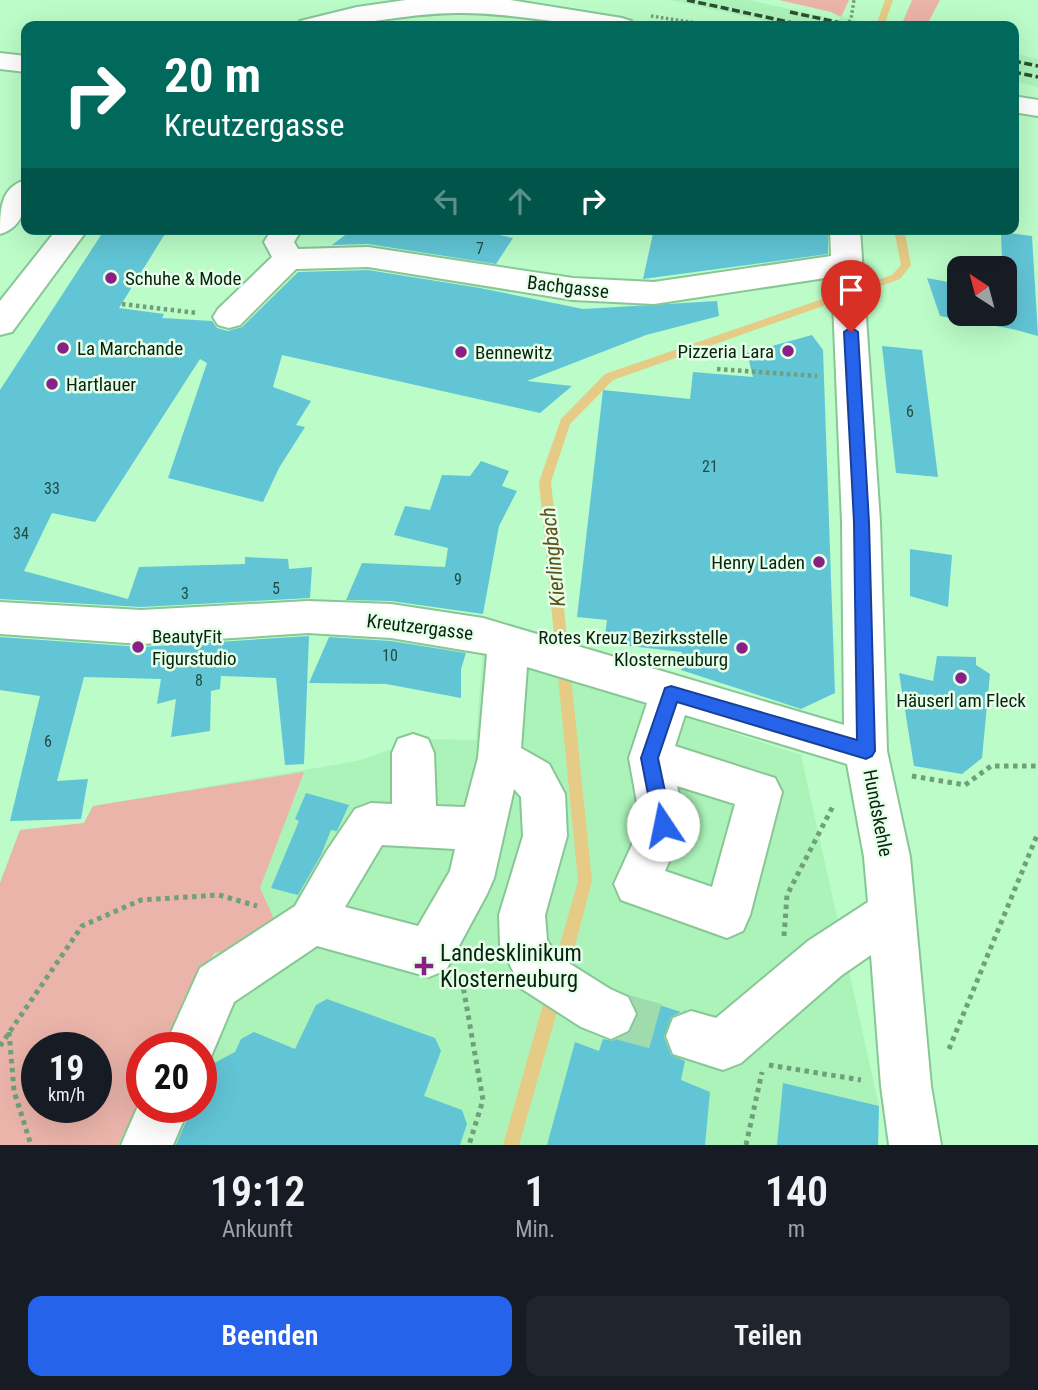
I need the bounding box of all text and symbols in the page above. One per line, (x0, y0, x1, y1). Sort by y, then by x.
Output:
text: 20 m (164, 47, 261, 104)
icon: right (49, 49, 140, 140)
text: Kreutzergasse (164, 106, 344, 144)
icon: left (428, 182, 466, 220)
icon: ahead (501, 182, 539, 220)
icon: right (574, 182, 612, 220)
house number: 7 (476, 239, 484, 258)
north arrow (947, 256, 1017, 326)
map controls (947, 256, 1017, 326)
pin (821, 260, 881, 332)
place label: Schuhe & Mode (125, 267, 241, 290)
marker: Schuhe & Mode (103, 270, 119, 286)
street label: Bachgasse (526, 271, 610, 303)
icon: arrive (832, 271, 870, 309)
place label: La Marchande (77, 337, 183, 360)
marker: La Marchande (55, 340, 71, 356)
place label: Pizzeria Lara (677, 340, 774, 363)
place label: Bennewitz (475, 341, 552, 364)
marker: Pizzeria Lara (780, 343, 796, 359)
marker: Bennewitz (453, 344, 469, 360)
place label: Hartlauer (66, 373, 136, 396)
marker: Hartlauer (44, 376, 60, 392)
house number: 6 (906, 402, 914, 421)
house number: 21 (702, 457, 718, 476)
house number: 33 (44, 479, 60, 498)
water label: Kierlingbach (536, 506, 570, 608)
house number: 34 (13, 524, 29, 543)
place label: Henry Laden (711, 551, 805, 574)
marker: Henry Laden (811, 554, 827, 570)
house number: 9 (454, 570, 462, 589)
house number: 5 (272, 579, 280, 598)
house number: 3 (181, 584, 189, 603)
street label: Kreutzergasse (365, 609, 475, 645)
place label: BeautyFit Figurstudio (152, 625, 237, 670)
place label: Rotes Kreuz Bezirksstelle Klosterneuburg (538, 626, 728, 671)
marker: BeautyFit Figurstudio (130, 639, 146, 655)
marker: Rotes Kreuz Bezirksstelle Klosterneuburg (734, 640, 750, 656)
house number: 10 (382, 646, 398, 665)
marker: Häuserl am Fleck (953, 670, 969, 686)
house number: 8 (195, 671, 203, 690)
place label: Häuserl am Fleck (896, 689, 1026, 712)
house number: 6 (44, 732, 52, 751)
street label: Hundskehle (858, 768, 898, 858)
position arrow (626, 788, 700, 862)
place label: Landesklinikum Klosterneuburg (440, 940, 582, 993)
marker: Landesklinikum Klosterneuburg (414, 956, 434, 976)
speed limit sign: 20 (126, 1032, 217, 1123)
text: 19 (49, 1048, 84, 1089)
text: km/h (48, 1084, 85, 1105)
text: 19:12 (210, 1167, 305, 1216)
text: 1 (525, 1167, 546, 1216)
text: 140 (765, 1167, 828, 1216)
text: Ankunft (222, 1216, 293, 1243)
text: Min. (515, 1216, 555, 1243)
text: m (788, 1216, 805, 1243)
button: Beenden (28, 1296, 512, 1376)
button: Teilen (526, 1296, 1010, 1376)

